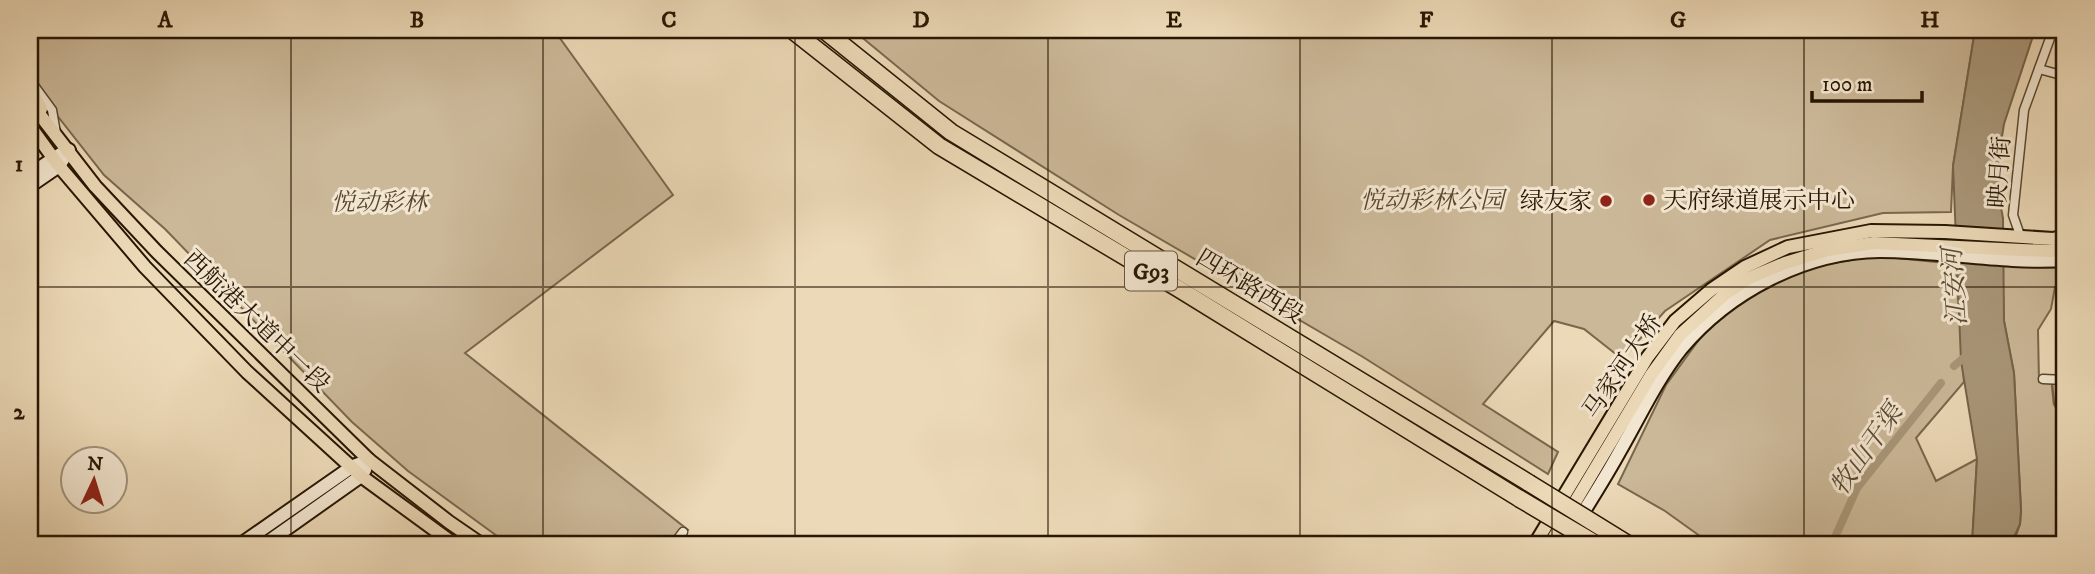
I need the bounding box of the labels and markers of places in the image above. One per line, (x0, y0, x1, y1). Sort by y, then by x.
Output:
place label: 天府绿道展示中心 (1663, 186, 1855, 216)
place label: 绿友家 (1520, 187, 1592, 217)
marker: 天府绿道展示中心 (1641, 192, 1657, 208)
marker: 绿友家 (1598, 193, 1614, 209)

